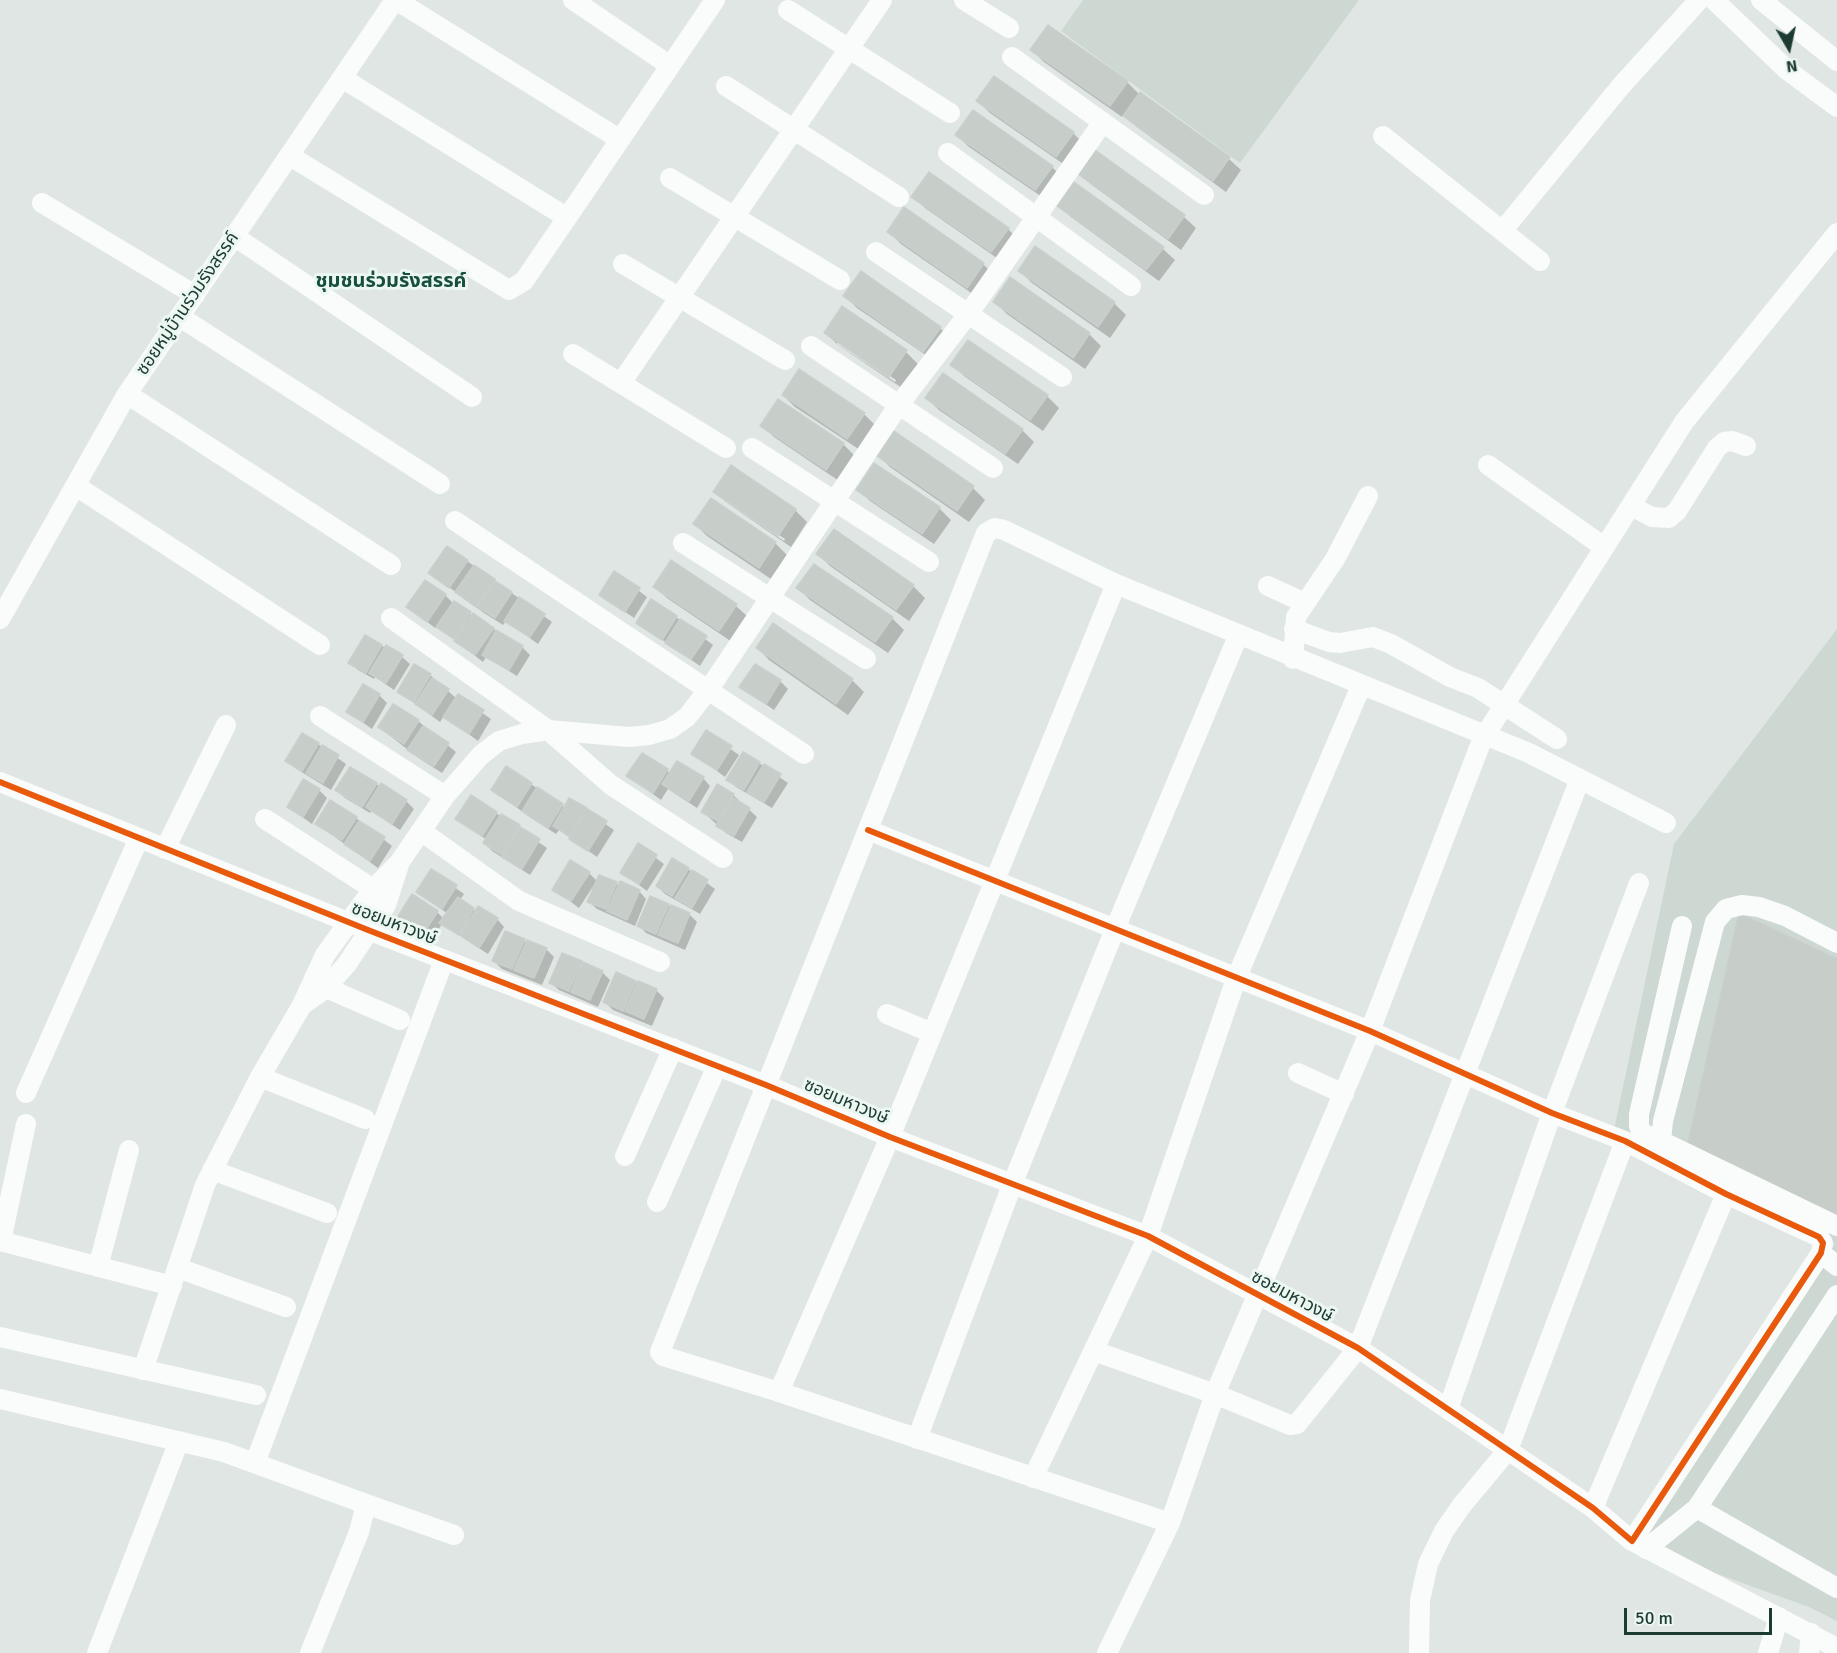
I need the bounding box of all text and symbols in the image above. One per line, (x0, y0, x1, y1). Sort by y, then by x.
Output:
north arrow (1759, 18, 1819, 78)
text: N (1785, 55, 1799, 77)
street label: ซอยหมู่บ้านร่วมรังสรรค์ (132, 228, 244, 380)
district label: ชุมชนร่วมรังสรรค์ (316, 270, 466, 294)
street label: ซอยมหาวงษ์ (348, 898, 440, 950)
street label: ซอยมหาวงษ์ (800, 1074, 892, 1130)
street label: ซอยมหาวงษ์ (1247, 1266, 1337, 1328)
scale bar (1627, 1596, 1776, 1634)
text: 50 m (1635, 1607, 1673, 1629)

